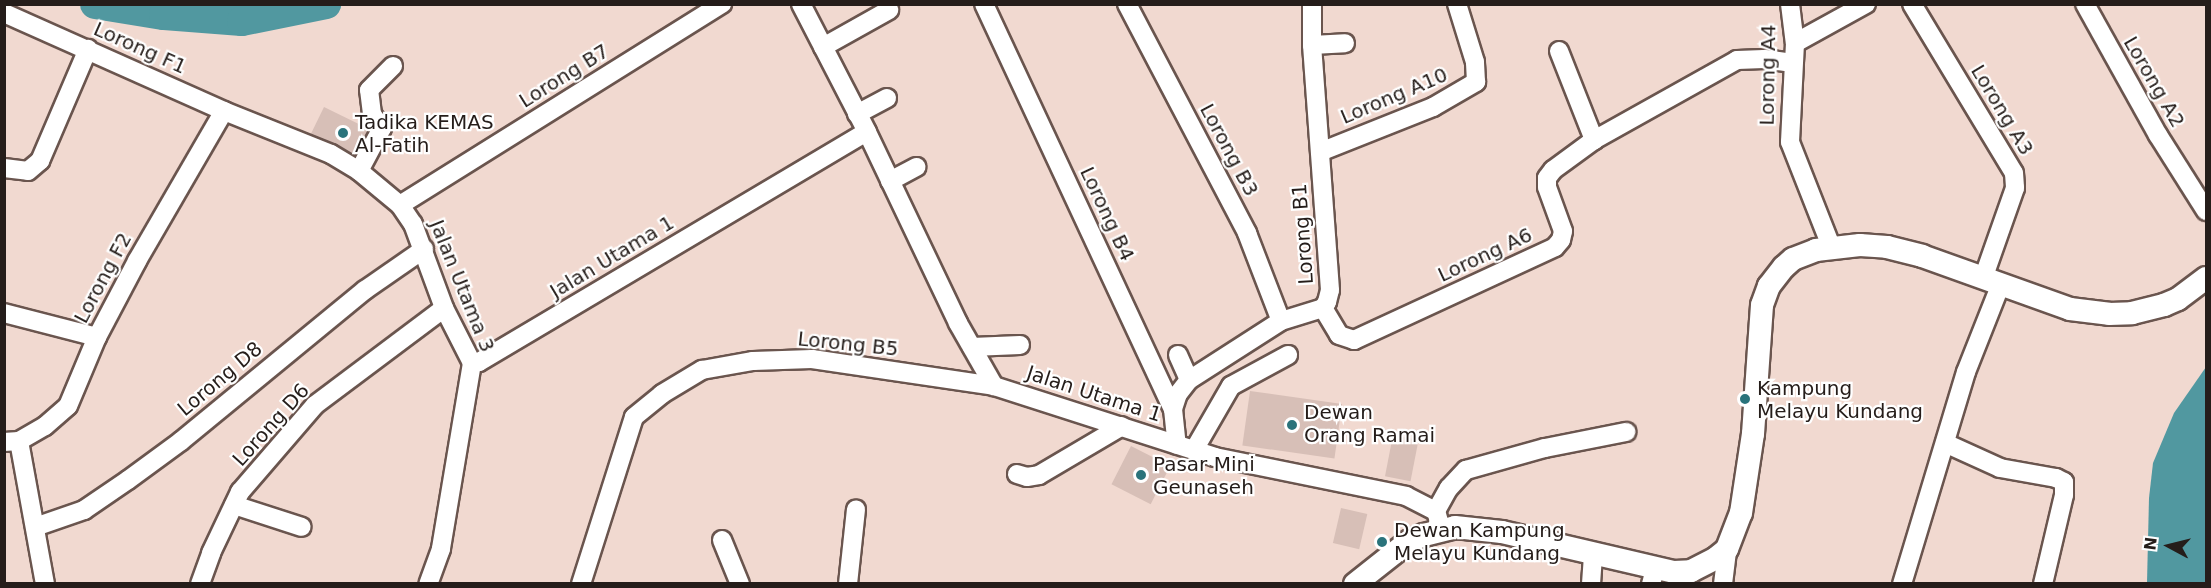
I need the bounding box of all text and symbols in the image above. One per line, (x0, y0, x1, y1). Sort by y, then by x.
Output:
street label: Lorong F1 (90, 17, 190, 79)
street label: Lorong A4 (1755, 24, 1781, 126)
street label: Lorong A2 (2118, 32, 2190, 132)
street label: Lorong B7 (515, 39, 613, 113)
street label: Lorong A3 (1966, 60, 2038, 160)
street label: Lorong A10 (1337, 63, 1451, 129)
street label: Lorong B3 (1195, 100, 1263, 200)
place label: Tadika KEMAS Al-Fatih (355, 110, 494, 157)
marker: Tadika KEMAS Al-Fatih (336, 126, 350, 140)
street label: Lorong B4 (1075, 163, 1139, 265)
street label: Lorong B1 (1287, 183, 1319, 285)
street label: Jalan Utama 1 (546, 211, 678, 303)
street label: Jalan Utama 3 (425, 216, 499, 356)
street label: Lorong A6 (1434, 223, 1536, 287)
street label: Lorong F2 (69, 229, 137, 327)
street label: Lorong B5 (796, 327, 900, 361)
street label: Lorong D8 (173, 337, 267, 421)
street label: Jalan Utama 1 (1023, 361, 1165, 427)
place label: Kampung Melayu Kundang (1757, 376, 1923, 423)
street label: Lorong D6 (228, 379, 314, 471)
marker: Kampung Melayu Kundang (1738, 392, 1752, 406)
place label: Dewan Orang Ramai (1304, 401, 1435, 448)
marker: Dewan Orang Ramai (1285, 418, 1299, 432)
place label: Pasar Mini Geunaseh (1153, 452, 1255, 499)
marker: Pasar Mini Geunaseh (1134, 468, 1148, 482)
north arrow (2139, 516, 2199, 576)
place label: Dewan Kampung Melayu Kundang (1394, 518, 1565, 565)
marker: Dewan Kampung Melayu Kundang (1375, 535, 1389, 549)
text: N (2140, 536, 2161, 552)

